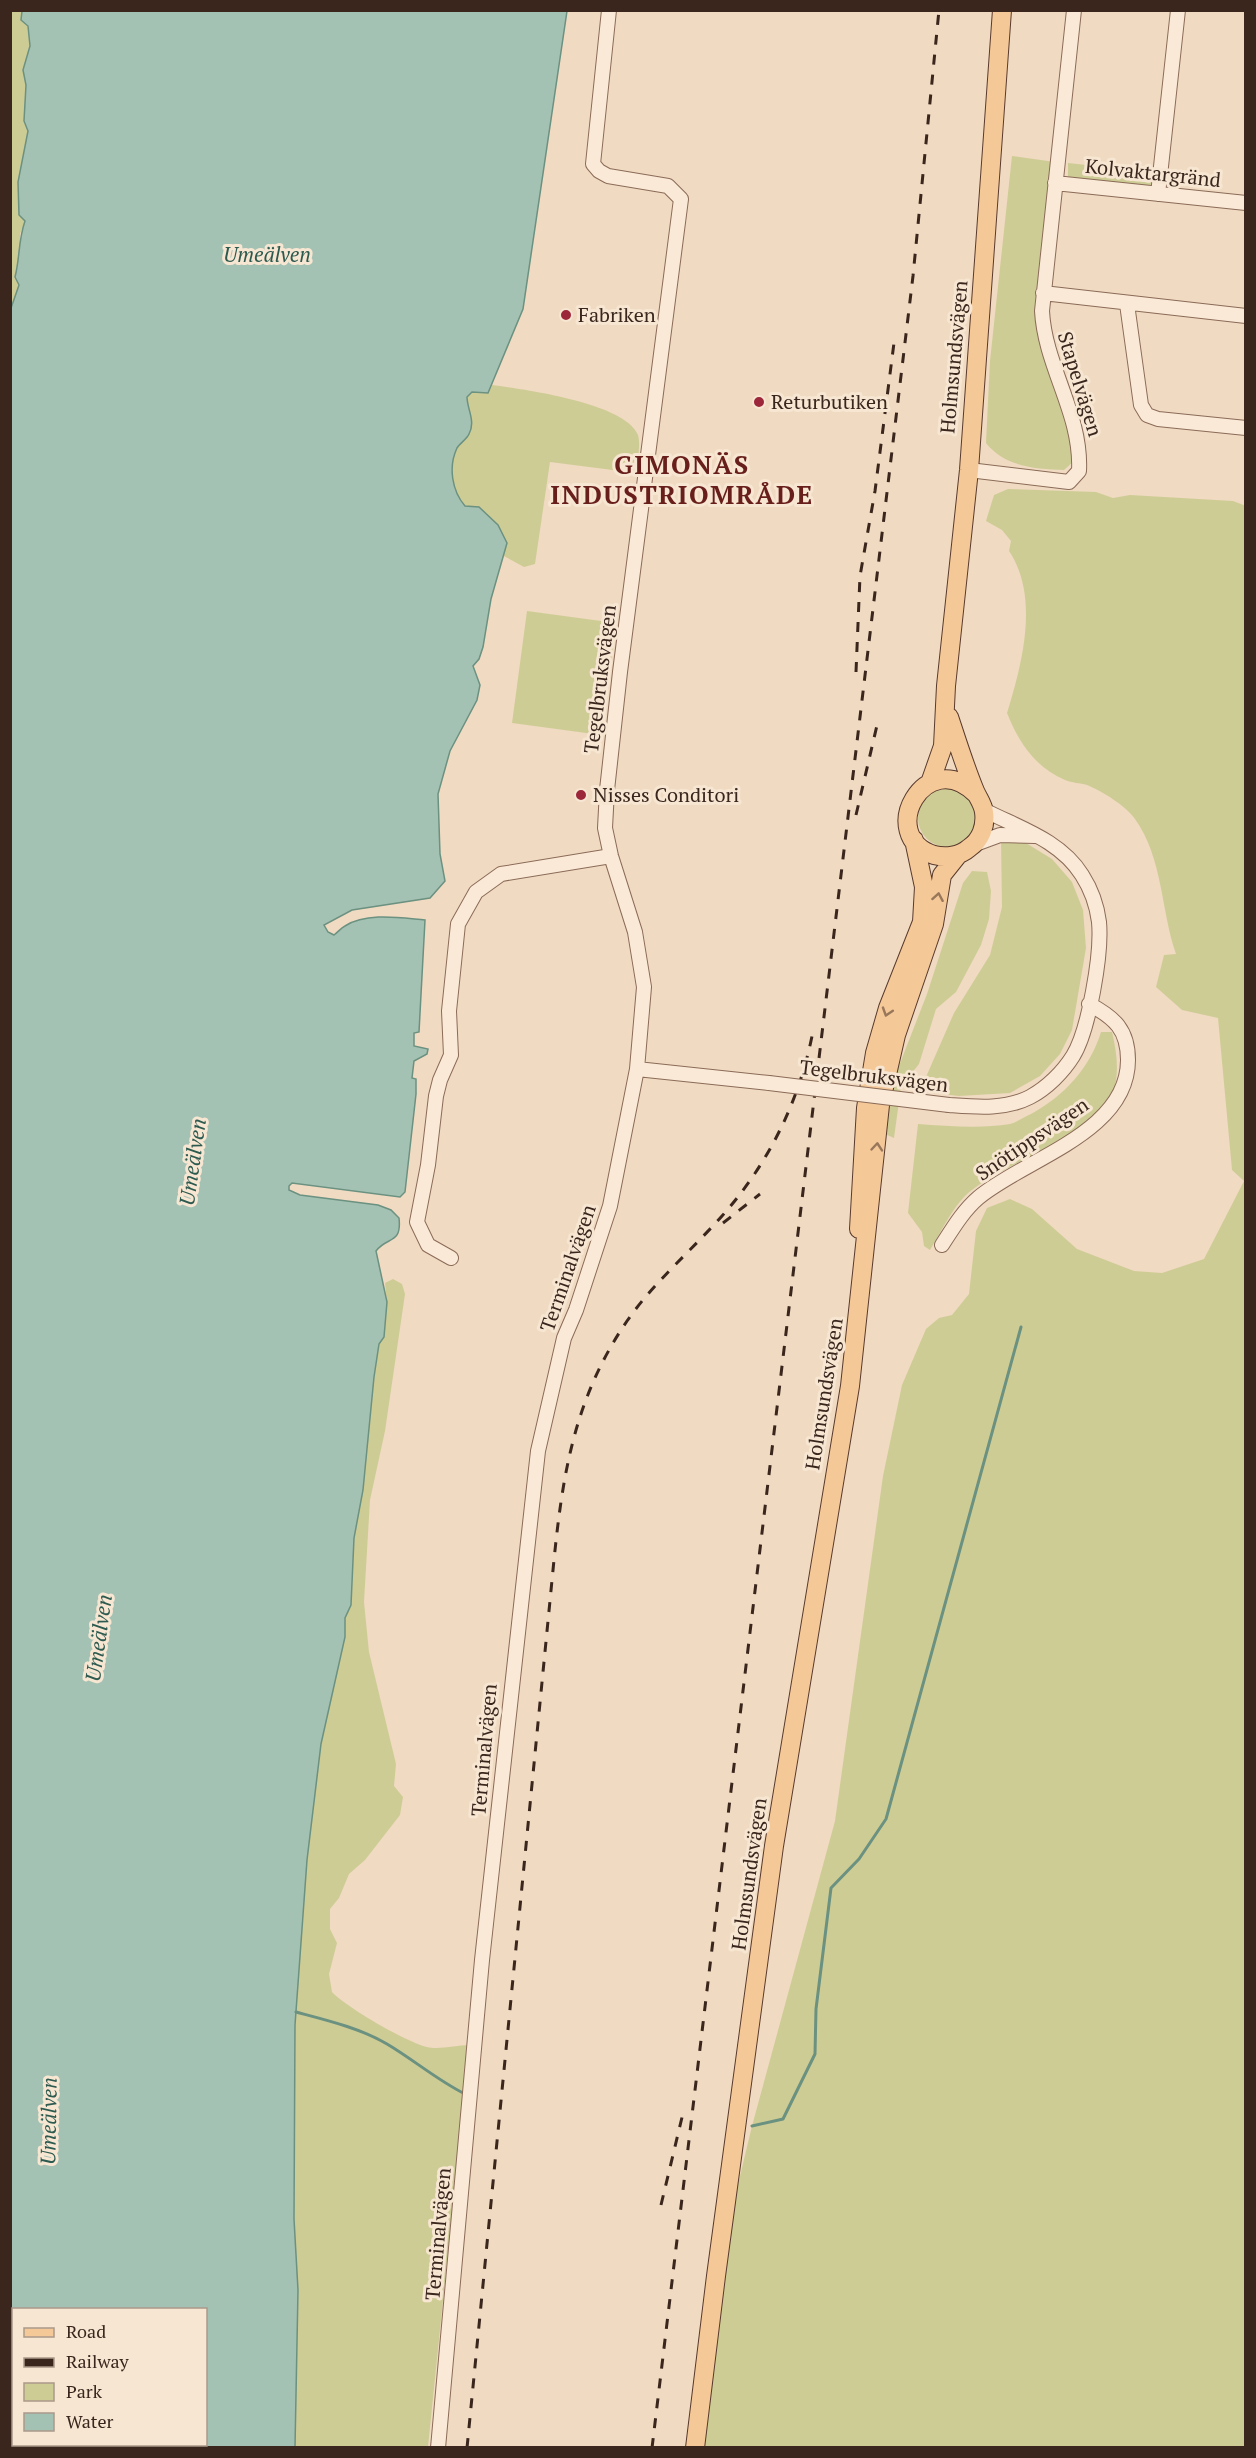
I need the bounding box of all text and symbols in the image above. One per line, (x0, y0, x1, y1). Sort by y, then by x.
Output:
street label: Kolvaktargränd (1084, 152, 1222, 193)
water label: Umeälven (223, 240, 311, 268)
street label: Holmsundsvägen (933, 279, 974, 435)
place label: Fabriken (578, 301, 656, 328)
marker: Fabriken (559, 308, 573, 322)
street label: Stapelvägen (1052, 328, 1109, 440)
place label: Returbutiken (771, 388, 888, 415)
marker: Returbutiken (752, 395, 766, 409)
district label: GIMONÄS INDUSTRIOMRÅDE (550, 447, 814, 511)
street label: Tegelbruksvägen (577, 603, 622, 755)
place label: Nisses Conditori (593, 781, 739, 808)
marker: Nisses Conditori (574, 788, 588, 802)
one-way arrow (932, 892, 944, 902)
one-way arrow (882, 1006, 895, 1017)
street label: Tegelbruksvägen (798, 1053, 950, 1098)
street label: Snötippsvägen (970, 1091, 1094, 1186)
water label: Umeälven (172, 1117, 212, 1207)
one-way arrow (870, 1142, 883, 1151)
street label: Terminalvägen (533, 1201, 602, 1335)
street label: Holmsundsvägen (798, 1316, 849, 1472)
water label: Umeälven (78, 1593, 118, 1683)
street label: Terminalvägen (464, 1682, 503, 1817)
street label: Holmsundsvägen (724, 1796, 773, 1952)
water label: Umeälven (33, 2077, 63, 2165)
street label: Terminalvägen (418, 2166, 457, 2301)
legend (12, 2308, 207, 2446)
text: Road (66, 2319, 106, 2343)
text: Railway (66, 2349, 130, 2373)
text: Park (66, 2379, 103, 2403)
text: Water (66, 2409, 113, 2433)

